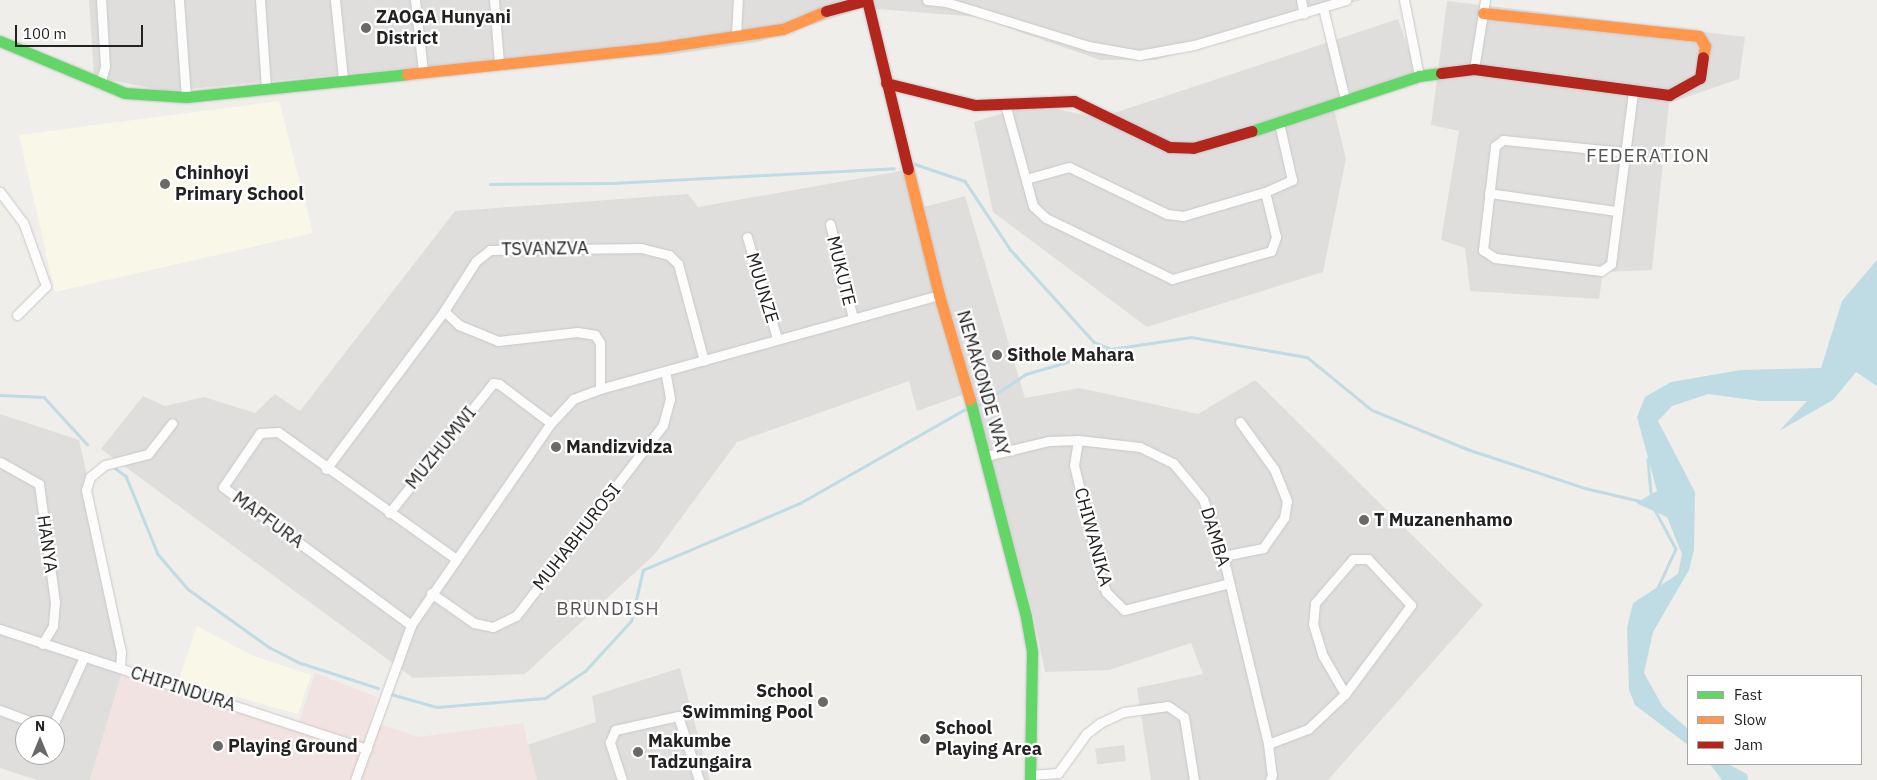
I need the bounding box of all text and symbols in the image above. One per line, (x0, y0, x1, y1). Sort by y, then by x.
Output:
place label: ZAOGA Hunyani District (376, 7, 511, 50)
scale bar (18, 15, 145, 47)
marker: ZAOGA Hunyani District (360, 22, 372, 34)
text: 100 m (23, 24, 67, 43)
district label: FEDERATION (1585, 145, 1711, 167)
place label: Chinhoyi Primary School (175, 163, 304, 205)
marker: Chinhoyi Primary School (159, 178, 171, 190)
street label: MUKUTE (822, 234, 860, 308)
street label: TSVANZVA (501, 237, 589, 261)
street label: MUUNZE (741, 250, 783, 326)
street label: NEMAKONDE WAY (952, 308, 1014, 458)
place label: Sithole Mahara (1007, 344, 1134, 366)
marker: Sithole Mahara (991, 349, 1003, 361)
street label: MUZHUMWI (401, 402, 481, 494)
place label: Mandizvidza (566, 436, 672, 458)
marker: Mandizvidza (550, 441, 562, 453)
street label: MUHABHUROSI (529, 479, 625, 595)
street label: CHIWANIKA (1069, 485, 1117, 589)
street label: MAPFURA (228, 487, 308, 553)
street label: DAMBA (1196, 505, 1234, 569)
place label: T Muzanenhamo (1374, 509, 1513, 531)
street label: HANYA (32, 514, 62, 574)
marker: T Muzanenhamo (1358, 514, 1370, 526)
district label: BRUNDISH (555, 598, 661, 620)
street label: CHIPINDURA (128, 662, 238, 716)
legend (1687, 675, 1862, 765)
place label: School Swimming Pool (682, 681, 813, 724)
text: Fast (1734, 685, 1762, 704)
marker: School Swimming Pool (817, 696, 829, 708)
text: Slow (1734, 710, 1767, 729)
north arrow (15, 715, 65, 765)
text: N (35, 717, 45, 735)
place label: School Playing Area (935, 718, 1042, 761)
place label: Makumbe Tadzungaira (648, 731, 752, 774)
marker: School Playing Area (919, 733, 931, 745)
place label: Playing Ground (228, 735, 358, 757)
text: Jam (1734, 735, 1763, 754)
marker: Playing Ground (212, 740, 224, 752)
marker: Makumbe Tadzungaira (632, 746, 644, 758)

